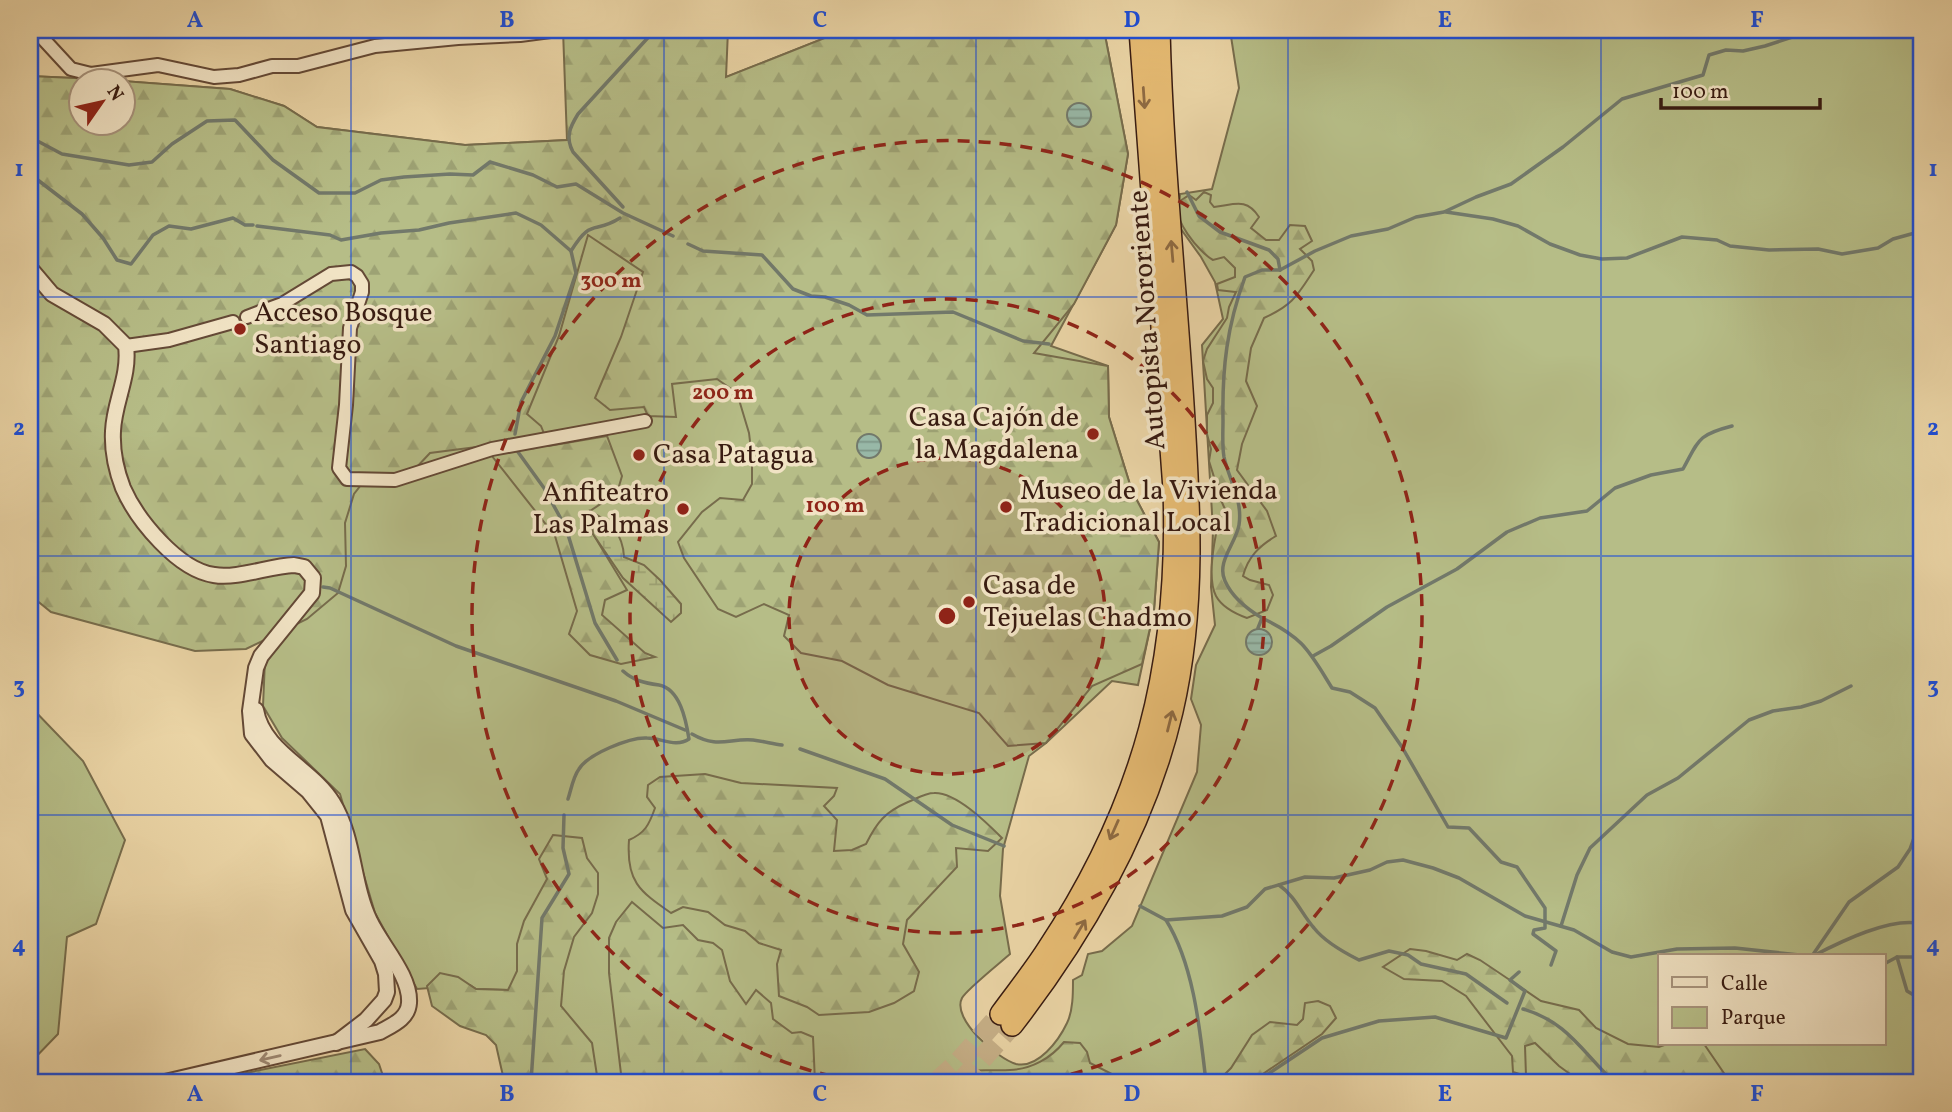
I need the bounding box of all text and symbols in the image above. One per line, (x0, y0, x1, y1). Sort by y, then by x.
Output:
text: A (187, 5, 203, 37)
text: B (499, 5, 515, 37)
text: C (813, 5, 827, 37)
text: D (1124, 5, 1141, 37)
text: E (1438, 5, 1452, 37)
text: F (1750, 5, 1764, 37)
north arrow (66, 66, 136, 136)
scale bar (1661, 66, 1821, 110)
text: 100 m (1672, 78, 1729, 107)
text: N (100, 81, 129, 107)
one-way arrow (1138, 86, 1151, 109)
text: 1 (14, 154, 24, 186)
text: 1 (1928, 154, 1938, 186)
street label: Autopista Nororiente (1119, 189, 1177, 451)
one-way arrow (1165, 240, 1178, 263)
text: 300 m (581, 267, 641, 296)
place label: Acceso Bosque Santiago (254, 294, 433, 365)
marker: Acceso Bosque Santiago (232, 321, 248, 337)
text: 200 m (692, 379, 754, 408)
place label: Casa Cajón de la Magdalena (909, 399, 1079, 470)
text: 2 (13, 413, 25, 445)
text: 2 (1927, 413, 1939, 445)
marker: Casa Cajón de la Magdalena (1085, 426, 1101, 442)
place label: Casa Patagua (653, 436, 814, 475)
marker: Casa Patagua (631, 447, 647, 463)
place label: Museo de la Vivienda Tradicional Local (1020, 472, 1278, 543)
place label: Anfiteatro Las Palmas (532, 474, 669, 545)
text: 100 m (805, 492, 865, 521)
marker: Museo de la Vivienda Tradicional Local (998, 499, 1014, 515)
marker: Anfiteatro Las Palmas (675, 501, 691, 517)
place label: Casa de Tejuelas Chadmo (983, 567, 1192, 638)
marker: Casa de Tejuelas Chadmo (961, 594, 977, 610)
centre of rings (935, 604, 959, 628)
text: 3 (13, 671, 25, 703)
text: 3 (1927, 671, 1939, 703)
one-way arrow (1164, 710, 1177, 733)
one-way arrow (1107, 819, 1120, 840)
one-way arrow (1073, 920, 1087, 940)
text: 4 (12, 930, 26, 962)
text: 4 (1926, 930, 1940, 962)
legend (1658, 954, 1885, 1046)
text: Calle (1721, 970, 1768, 999)
text: Parque (1721, 1004, 1786, 1033)
one-way arrow (259, 1052, 282, 1065)
text: A (187, 1079, 203, 1111)
text: B (499, 1079, 515, 1111)
text: C (813, 1079, 827, 1111)
text: D (1124, 1079, 1141, 1111)
text: E (1438, 1079, 1452, 1111)
text: F (1750, 1079, 1764, 1111)

